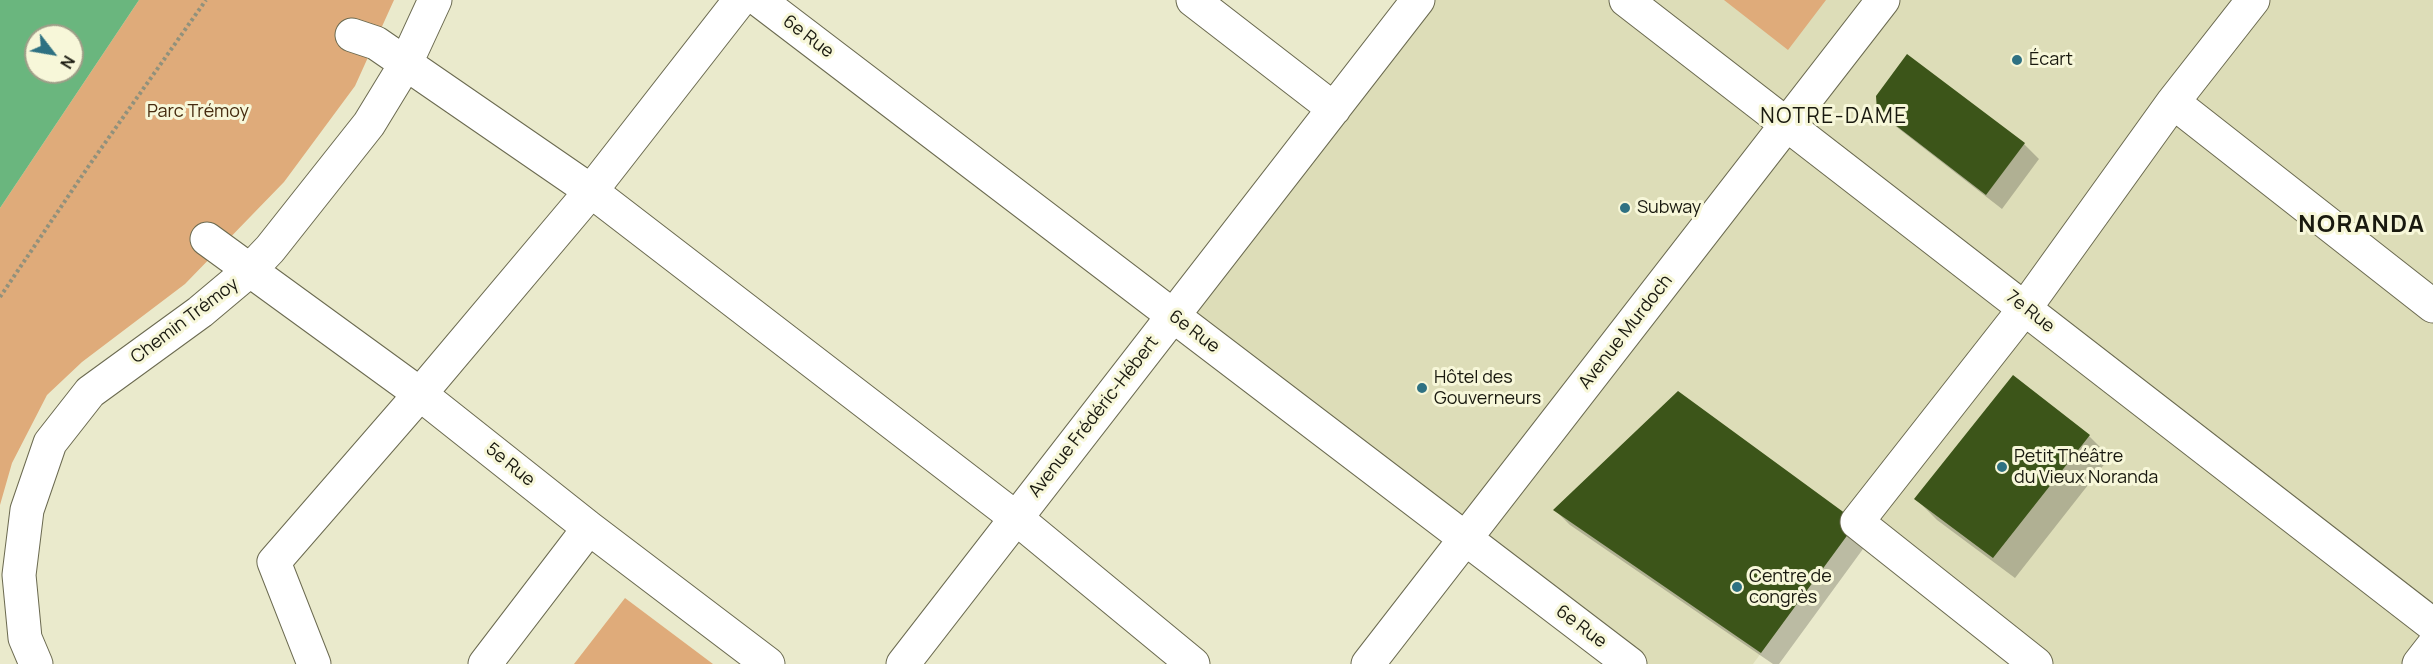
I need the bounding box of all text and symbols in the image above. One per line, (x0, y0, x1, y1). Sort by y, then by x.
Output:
street label: 6e Rue (778, 11, 838, 63)
north arrow (24, 24, 84, 84)
place label: Écart (2029, 49, 2073, 71)
text: N (55, 52, 80, 73)
marker: Écart (2010, 53, 2024, 67)
park label: Parc Trémoy (147, 101, 249, 123)
district label: NOTRE-DAME (1760, 104, 1908, 130)
place label: Subway (1637, 197, 1701, 219)
marker: Subway (1618, 201, 1632, 215)
district label: NORANDA (2298, 211, 2426, 239)
street label: Avenue Murdoch (1575, 270, 1677, 394)
street label: Chemin Trémoy (127, 274, 243, 368)
street label: 7e Rue (2001, 286, 2059, 338)
street label: 6e Rue (1164, 306, 1224, 358)
street label: Avenue Frédéric-Hébert (1024, 332, 1164, 502)
place label: Hôtel des Gouverneurs (1434, 367, 1541, 410)
marker: Hôtel des Gouverneurs (1415, 381, 1429, 395)
street label: 5e Rue (481, 439, 539, 491)
place label: Petit Théâtre du Vieux Noranda (2014, 446, 2158, 488)
marker: Petit Théâtre du Vieux Noranda (1995, 460, 2009, 474)
place label: Centre de congrès (1749, 566, 1832, 608)
marker: Centre de congrès (1730, 580, 1744, 594)
street label: 6e Rue (1551, 601, 1611, 653)

